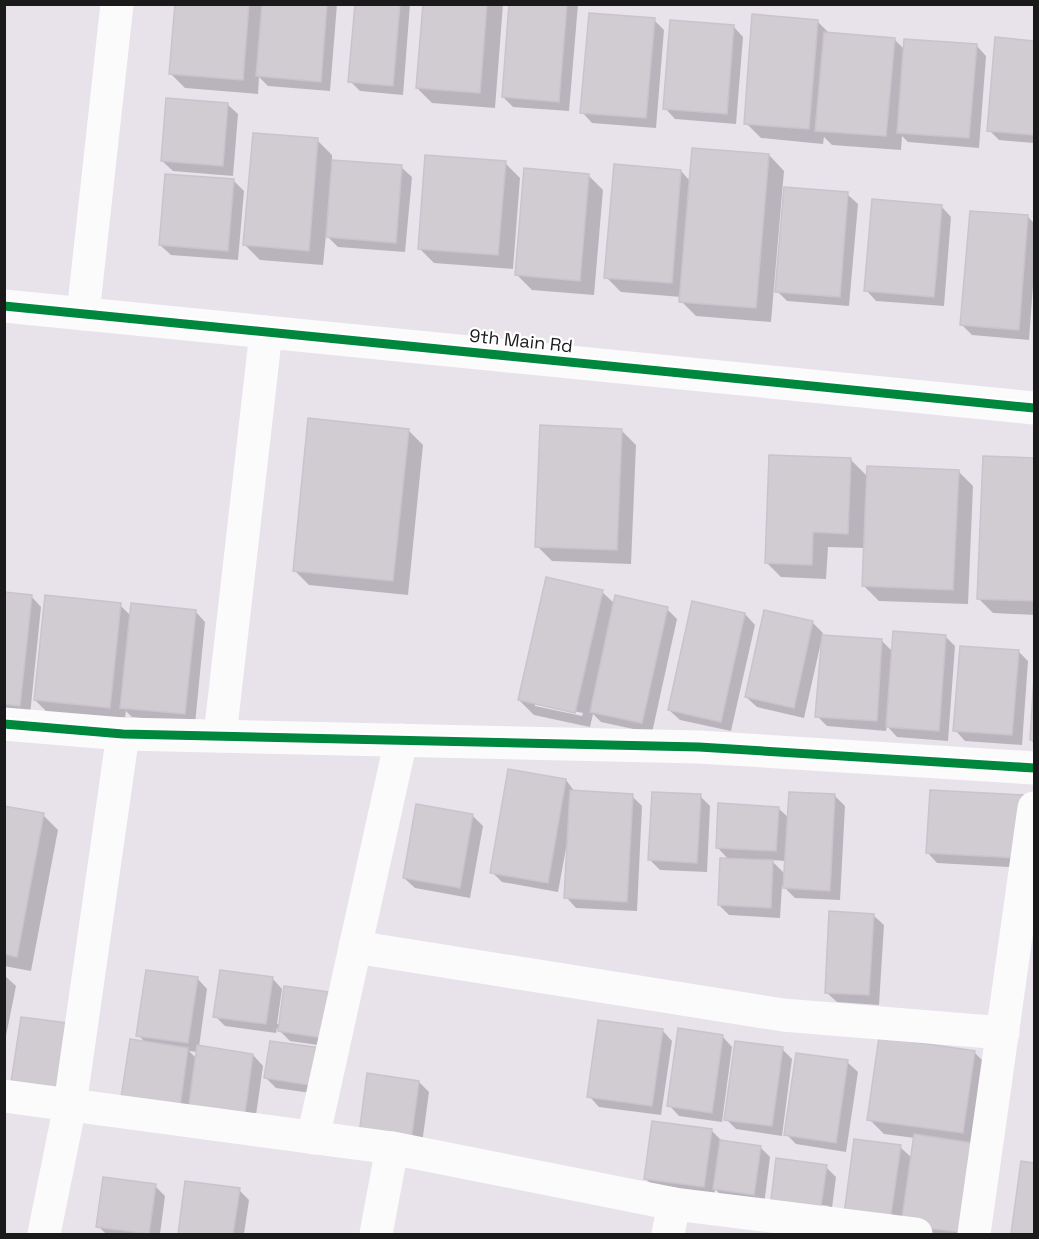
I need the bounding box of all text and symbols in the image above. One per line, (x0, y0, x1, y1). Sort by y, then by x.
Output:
street label: 9th Main Rd (468, 324, 574, 357)

